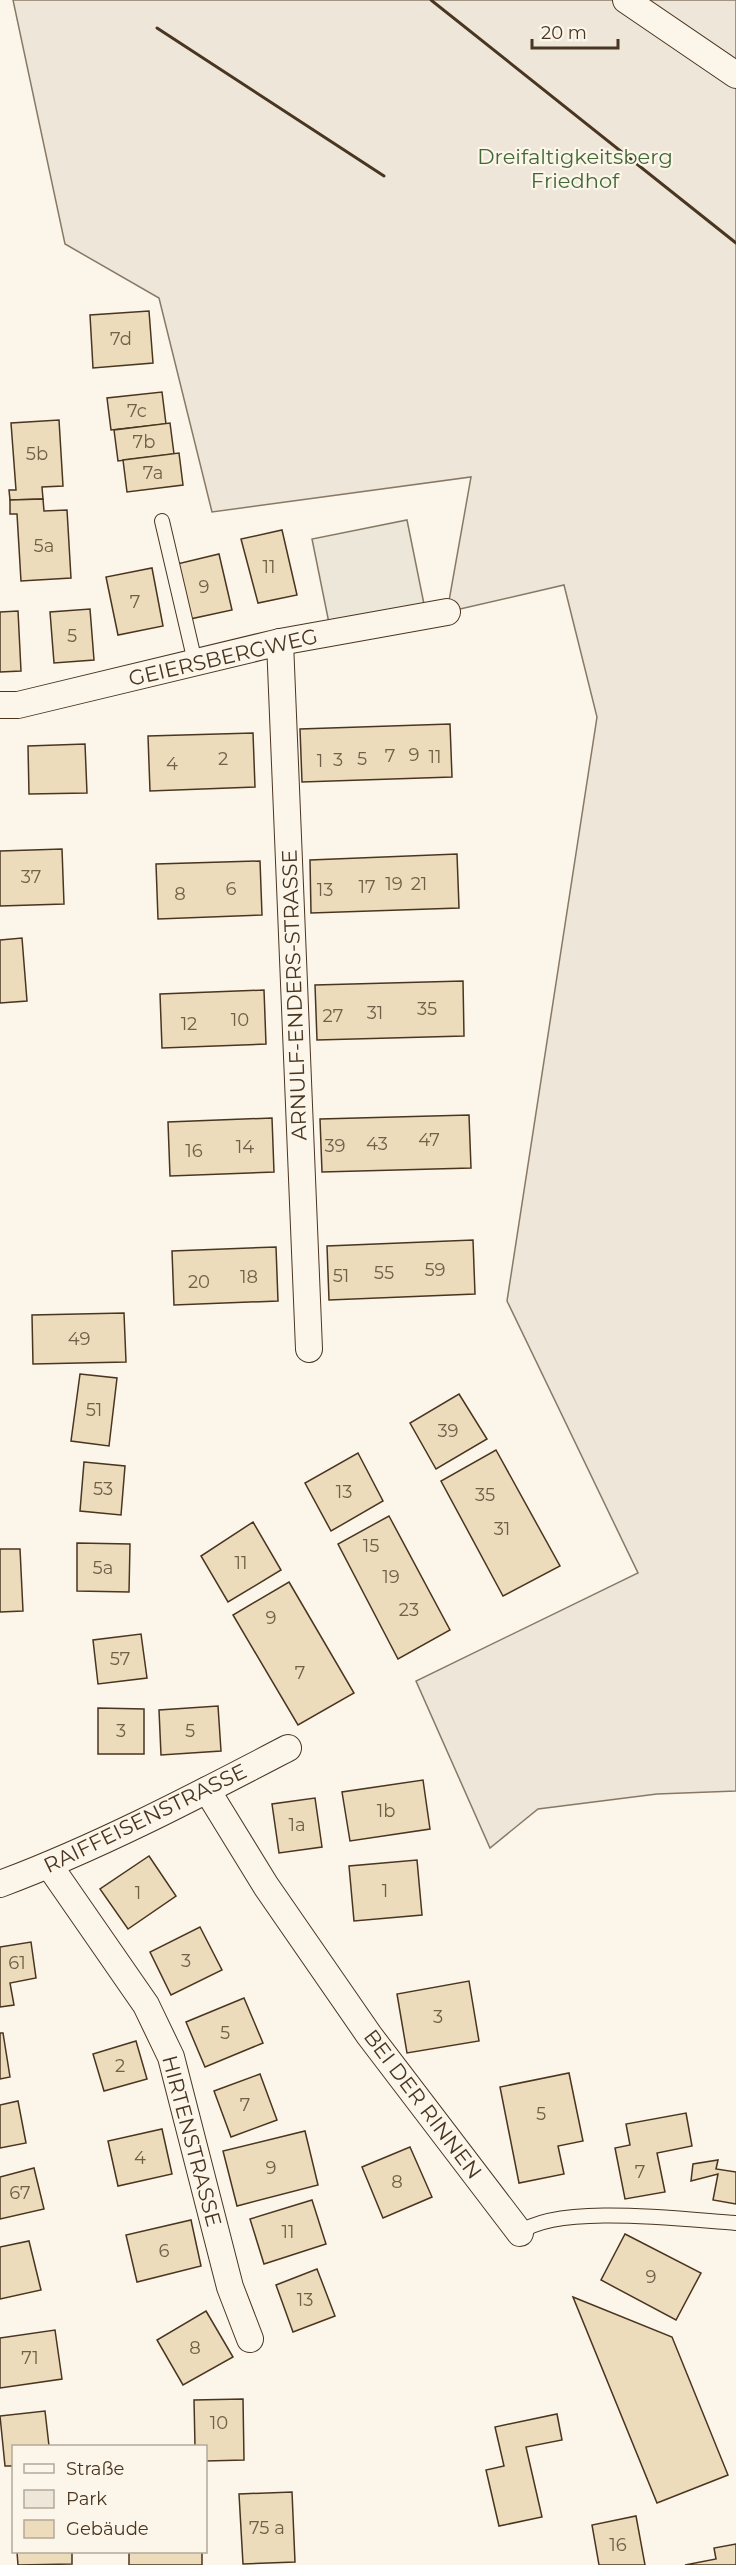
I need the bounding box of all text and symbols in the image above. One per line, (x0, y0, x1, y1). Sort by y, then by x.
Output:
scale bar (532, 12, 618, 50)
text: 20 m (541, 22, 587, 44)
park label: Dreifaltigkeitsberg Friedhof (477, 144, 673, 193)
house number: 7d (110, 328, 132, 350)
house number: 7c (127, 400, 147, 422)
house number: 7b (133, 431, 155, 453)
house number: 5b (26, 443, 48, 465)
house number: 7a (143, 462, 163, 484)
house number: 5a (34, 535, 54, 557)
house number: 11 (263, 556, 276, 578)
house number: 9 (199, 576, 210, 598)
house number: 7 (130, 591, 140, 613)
street label: GEIERSBERGWEG (126, 623, 320, 691)
house number: 5 (67, 625, 77, 647)
house number: 9 (409, 744, 420, 766)
house number: 7 (385, 745, 395, 767)
house number: 11 (429, 746, 442, 768)
house number: 2 (218, 748, 228, 770)
house number: 5 (357, 748, 367, 770)
house number: 3 (333, 749, 343, 771)
house number: 1 (317, 750, 323, 772)
house number: 4 (166, 753, 178, 775)
street label: ARNULF-ENDERS-STRASSE (276, 849, 312, 1141)
house number: 37 (21, 866, 41, 888)
house number: 19 (385, 873, 403, 895)
house number: 21 (411, 873, 427, 895)
house number: 17 (358, 876, 376, 898)
house number: 6 (226, 878, 237, 900)
house number: 13 (317, 879, 333, 901)
house number: 8 (174, 883, 186, 905)
house number: 35 (417, 998, 437, 1020)
house number: 31 (367, 1002, 383, 1024)
house number: 27 (323, 1005, 343, 1027)
house number: 10 (231, 1009, 249, 1031)
house number: 12 (181, 1013, 197, 1035)
house number: 47 (418, 1129, 440, 1151)
house number: 43 (366, 1133, 388, 1155)
house number: 39 (324, 1135, 346, 1157)
house number: 14 (236, 1136, 254, 1158)
house number: 16 (185, 1140, 203, 1162)
house number: 59 (424, 1259, 446, 1281)
house number: 55 (374, 1262, 394, 1284)
house number: 51 (333, 1265, 349, 1287)
house number: 18 (240, 1266, 258, 1288)
house number: 20 (188, 1271, 210, 1293)
house number: 49 (68, 1328, 90, 1350)
house number: 51 (86, 1399, 102, 1421)
house number: 39 (437, 1420, 459, 1442)
house number: 53 (93, 1478, 113, 1500)
house number: 13 (336, 1481, 352, 1503)
house number: 35 (475, 1484, 495, 1506)
house number: 31 (494, 1518, 510, 1540)
house number: 15 (363, 1535, 379, 1557)
house number: 11 (235, 1552, 248, 1574)
house number: 5a (93, 1557, 113, 1579)
house number: 19 (382, 1566, 400, 1588)
house number: 23 (399, 1599, 419, 1621)
house number: 9 (266, 1607, 277, 1629)
house number: 57 (110, 1648, 130, 1670)
house number: 7 (295, 1662, 305, 1684)
house number: 3 (116, 1720, 126, 1742)
house number: 5 (185, 1720, 195, 1742)
street label: RAIFFEISENSTRASSE (40, 1758, 250, 1878)
house number: 1b (377, 1800, 395, 1822)
house number: 1a (288, 1814, 306, 1836)
house number: 1 (382, 1880, 388, 1902)
house number: 1 (135, 1882, 141, 1904)
house number: 3 (181, 1950, 191, 1972)
house number: 61 (8, 1952, 26, 1974)
house number: 3 (433, 2006, 443, 2028)
house number: 5 (220, 2022, 230, 2044)
street label: BEI DER RINNEN (359, 2024, 487, 2184)
street label: HIRTENSTRASSE (157, 2053, 227, 2229)
house number: 2 (115, 2055, 125, 2077)
house number: 7 (240, 2094, 250, 2116)
house number: 5 (536, 2103, 546, 2125)
house number: 4 (134, 2147, 146, 2169)
house number: 9 (266, 2157, 277, 2179)
house number: 7 (635, 2161, 645, 2183)
house number: 8 (391, 2171, 403, 2193)
house number: 67 (9, 2182, 31, 2204)
house number: 11 (282, 2221, 295, 2243)
house number: 6 (159, 2240, 170, 2262)
house number: 9 (646, 2266, 657, 2288)
house number: 13 (297, 2289, 313, 2311)
house number: 8 (189, 2337, 201, 2359)
house number: 71 (21, 2347, 39, 2369)
house number: 10 (210, 2412, 228, 2434)
legend (12, 2445, 207, 2553)
text: Straße (66, 2458, 125, 2480)
text: Park (66, 2488, 107, 2510)
house number: 75 a (249, 2517, 285, 2539)
text: Gebäude (66, 2518, 149, 2540)
house number: 16 (609, 2534, 627, 2556)

